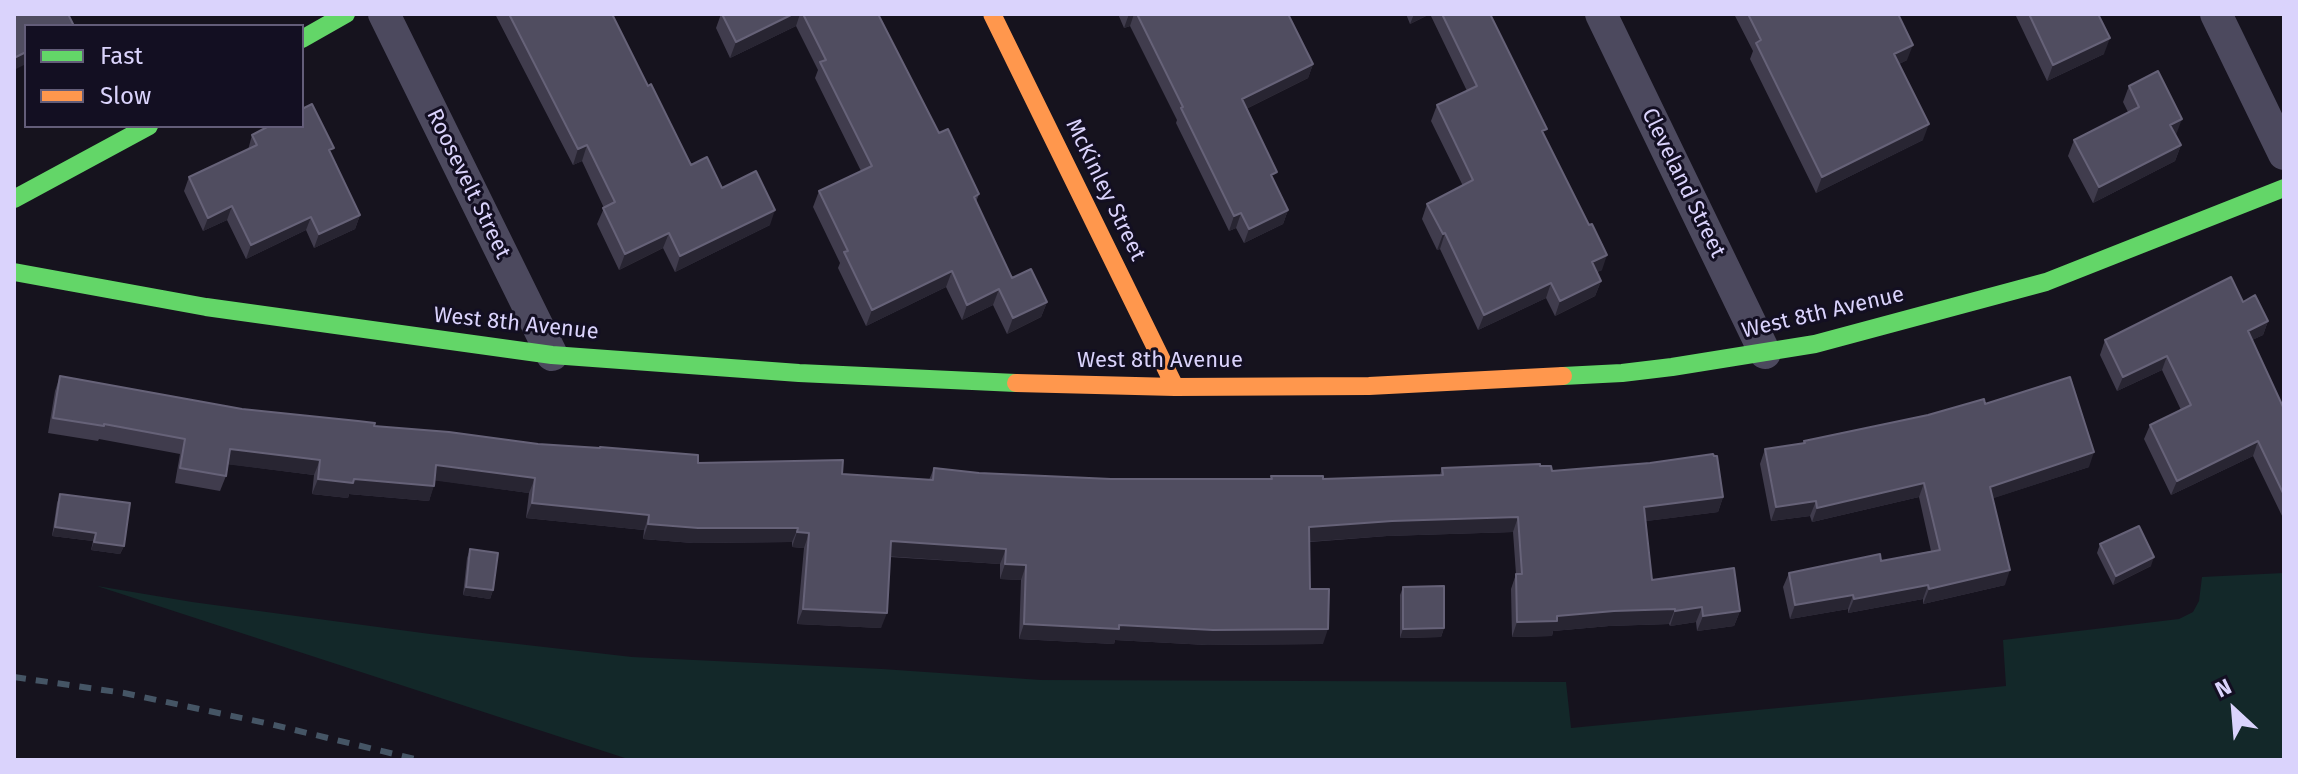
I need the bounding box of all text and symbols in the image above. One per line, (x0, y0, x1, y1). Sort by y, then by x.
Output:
legend (24, 24, 304, 128)
text: Fast (100, 42, 143, 70)
text: Slow (100, 82, 151, 110)
street label: Cleveland Street (1635, 104, 1731, 262)
street label: Roosevelt Street (420, 105, 516, 263)
street label: McKinley Street (1059, 115, 1151, 265)
street label: West 8th Avenue (1739, 281, 1907, 345)
street label: West 8th Avenue (432, 302, 600, 346)
street label: West 8th Avenue (1077, 348, 1243, 374)
north arrow (2194, 670, 2274, 750)
text: N (2211, 673, 2236, 703)

